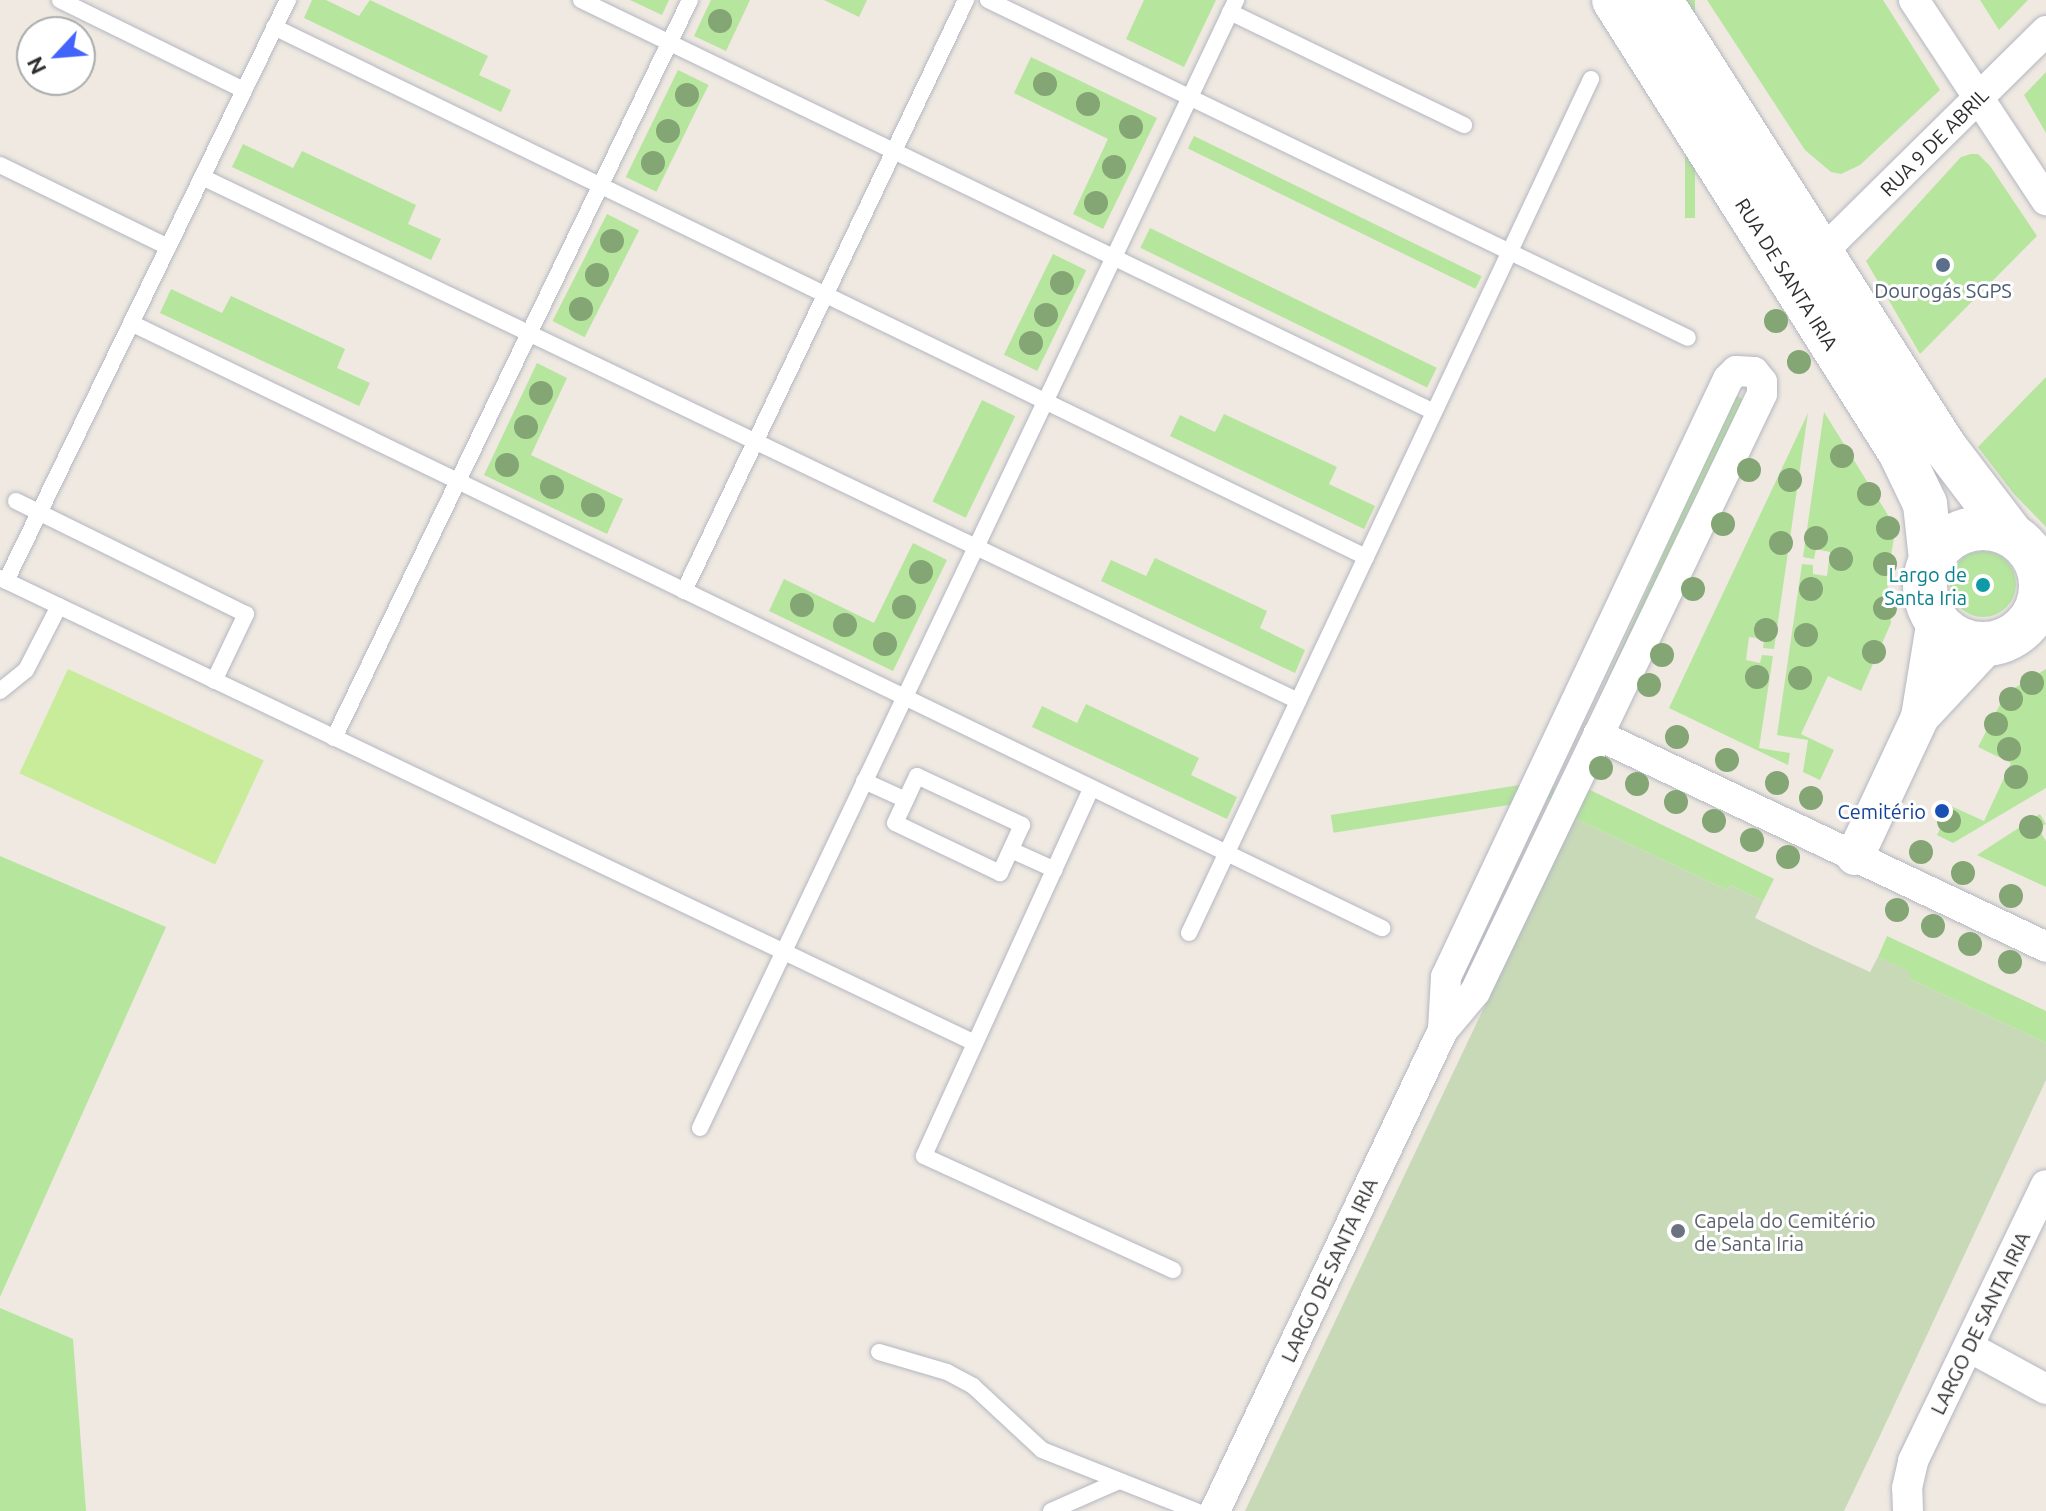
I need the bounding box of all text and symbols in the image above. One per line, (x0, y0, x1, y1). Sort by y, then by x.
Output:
north arrow (16, 16, 96, 96)
text: N (21, 53, 51, 79)
street label: RUA 9 DE ABRIL (1875, 83, 1993, 201)
street label: RUA DE SANTA IRIA (1731, 194, 1843, 354)
marker: Dourogás SGPS (1934, 256, 1952, 274)
place label: Dourogás SGPS (1874, 278, 2012, 302)
place label: Largo de Santa Iria (1884, 562, 1967, 609)
marker: Largo de Santa Iria (1974, 576, 1992, 594)
place label: Cemitério (1838, 799, 1926, 823)
marker: Cemitério (1933, 802, 1951, 820)
street label: LARGO DE SANTA IRIA (1276, 1174, 1382, 1366)
place label: Capela do Cemitério de Santa Iria (1694, 1208, 1876, 1255)
marker: Capela do Cemitério de Santa Iria (1669, 1222, 1687, 1240)
street label: LARGO DE SANTA IRIA (1925, 1228, 2035, 1418)

